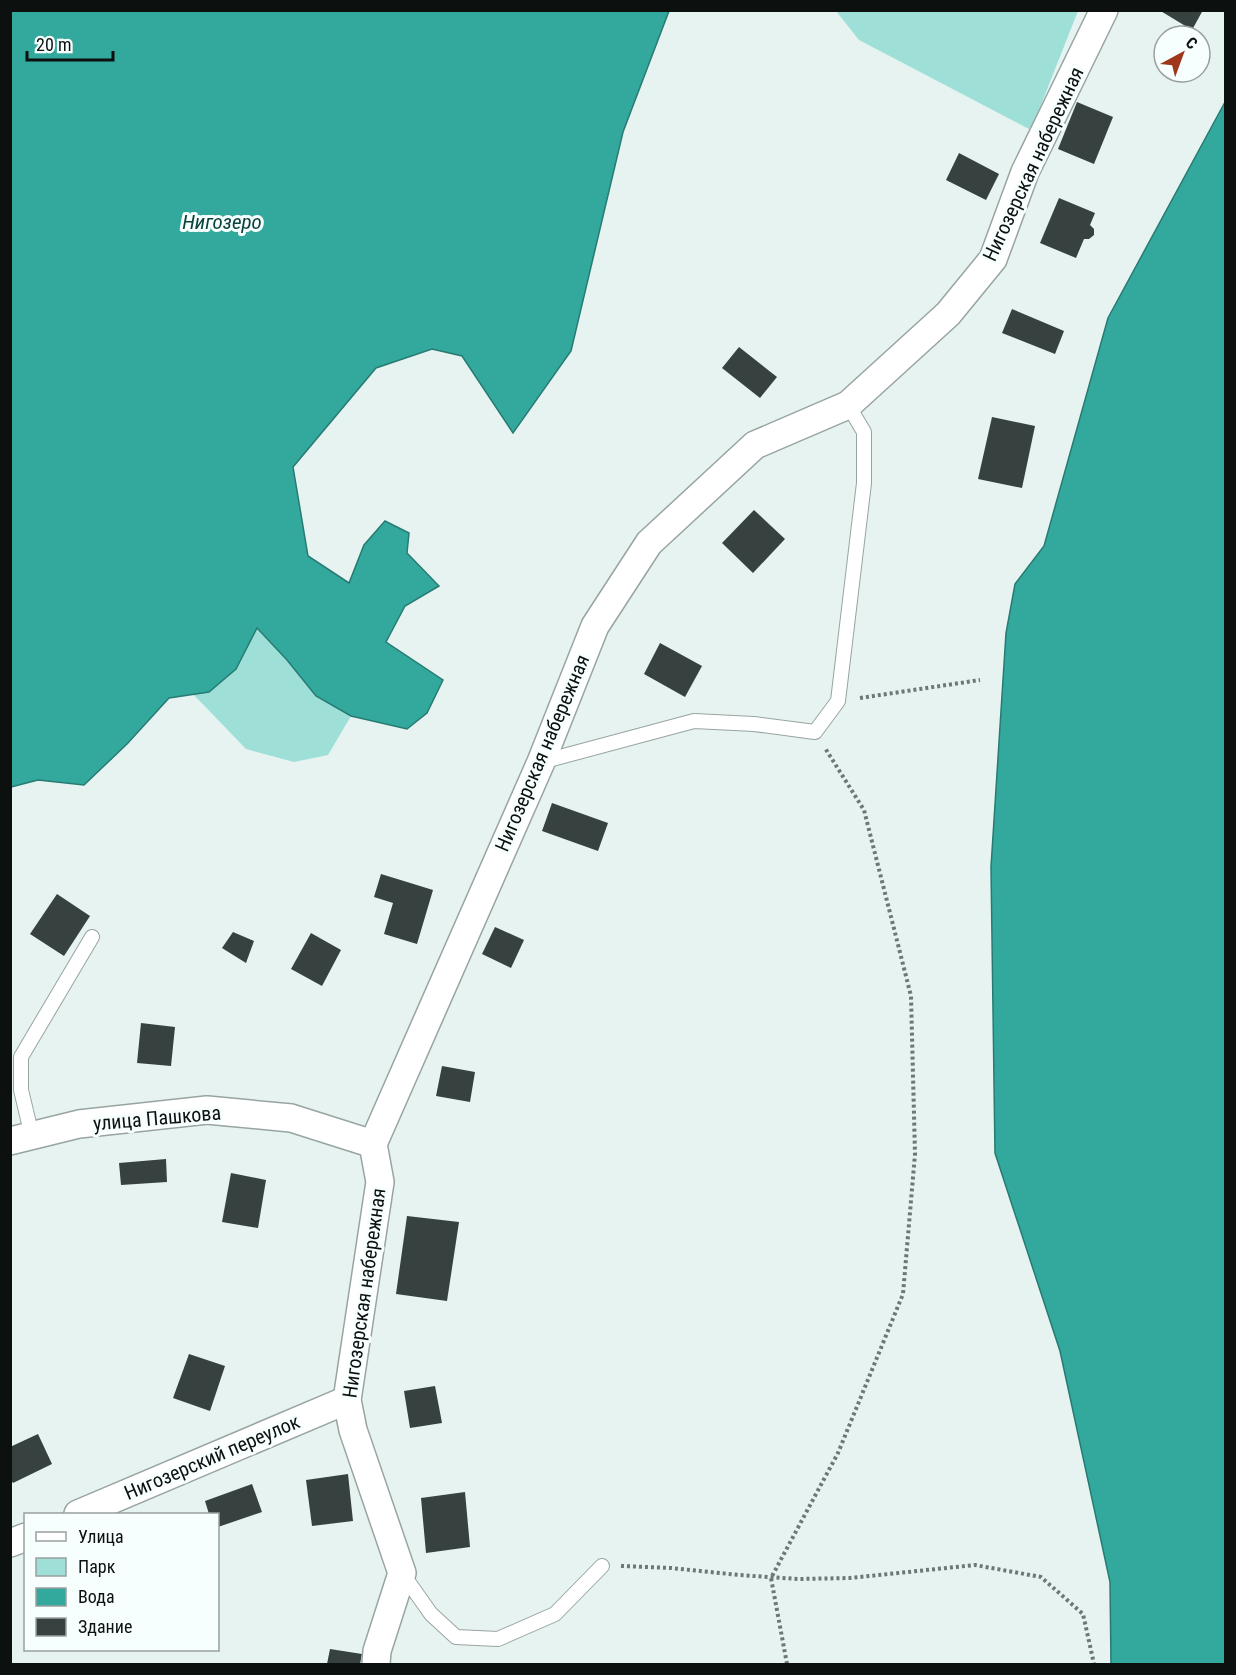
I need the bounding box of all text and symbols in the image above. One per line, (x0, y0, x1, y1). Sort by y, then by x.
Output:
scale bar (27, 24, 112, 62)
north arrow (1152, 24, 1212, 84)
text: С (1182, 33, 1201, 53)
text: 20 m (36, 34, 71, 55)
street label: Нигозерская набережная (977, 63, 1089, 265)
water label: Нигозеро (182, 210, 262, 234)
street label: Нигозерская набережная (490, 651, 594, 855)
street label: улица Пашкова (92, 1100, 222, 1136)
street label: Нигозерская набережная (337, 1187, 391, 1399)
street label: Нигозерский переулок (121, 1409, 304, 1505)
legend (24, 1513, 219, 1651)
text: Улица (78, 1526, 124, 1547)
text: Парк (78, 1556, 116, 1577)
text: Вода (78, 1586, 115, 1607)
text: Здание (78, 1616, 132, 1637)

